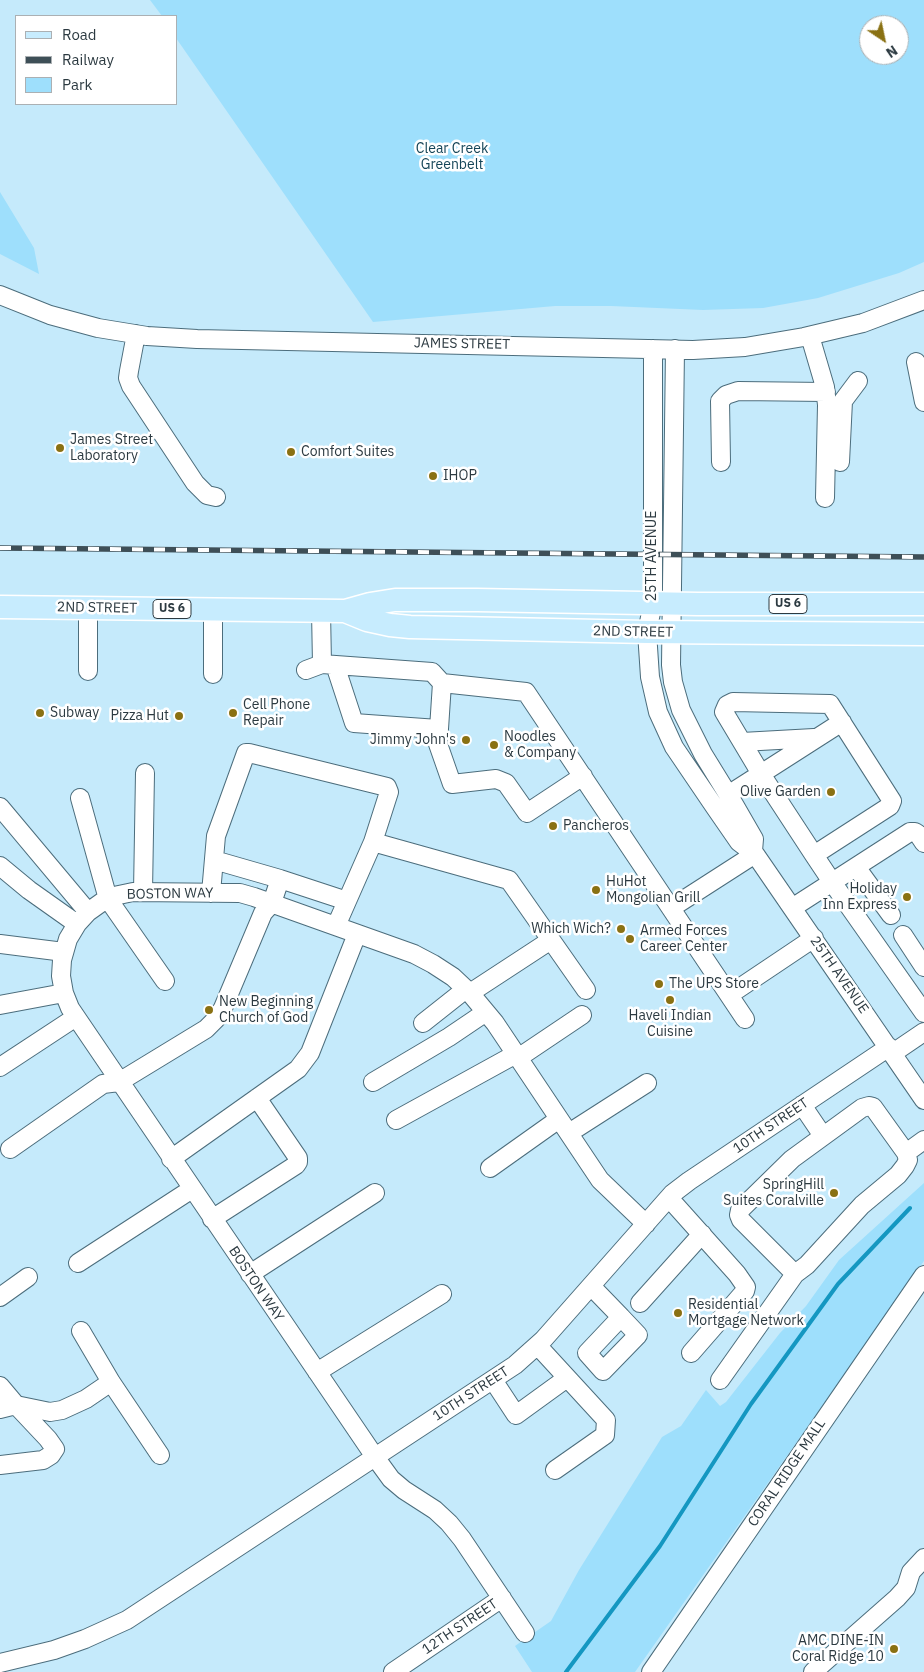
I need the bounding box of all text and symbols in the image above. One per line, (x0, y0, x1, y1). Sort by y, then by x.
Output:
legend (15, 15, 178, 105)
north arrow (859, 15, 909, 65)
text: Road (62, 25, 97, 44)
text: N (883, 41, 901, 62)
text: Railway (62, 50, 114, 69)
text: Park (62, 75, 92, 94)
park label: Clear Creek Greenbelt (416, 141, 488, 174)
street label: JAMES STREET (414, 335, 510, 353)
place label: James Street Laboratory (70, 432, 153, 464)
marker: James Street Laboratory (54, 442, 66, 454)
place label: Comfort Suites (301, 444, 394, 460)
marker: Comfort Suites (285, 446, 297, 458)
place label: IHOP (443, 468, 477, 484)
marker: IHOP (427, 470, 439, 482)
street label: 25TH AVENUE (644, 511, 660, 601)
road number: US 6 (769, 594, 807, 614)
street label: 2ND STREET (57, 599, 137, 617)
road number: US 6 (153, 600, 191, 618)
street label: 2ND STREET (593, 623, 673, 641)
place label: Cell Phone Repair (243, 697, 310, 730)
place label: Subway (50, 705, 99, 721)
marker: Subway (34, 707, 46, 719)
marker: Cell Phone Repair (227, 707, 239, 719)
place label: Pizza Hut (110, 708, 169, 724)
marker: Pizza Hut (173, 710, 185, 722)
place label: Noodles & Company (504, 729, 576, 762)
place label: Jimmy John's (370, 732, 456, 748)
marker: Jimmy John's (460, 734, 472, 746)
marker: Noodles & Company (488, 739, 500, 751)
place label: Olive Garden (740, 784, 821, 800)
marker: Olive Garden (825, 786, 837, 798)
place label: Pancheros (563, 818, 629, 834)
marker: Pancheros (547, 820, 559, 832)
place label: HuHot Mongolian Grill (606, 874, 700, 906)
place label: Holiday Inn Express (823, 881, 897, 914)
marker: HuHot Mongolian Grill (590, 884, 602, 896)
street label: BOSTON WAY (126, 885, 214, 903)
marker: Holiday Inn Express (901, 891, 913, 903)
place label: Which Wich? (531, 921, 611, 937)
marker: Which Wich? (615, 923, 627, 935)
place label: Armed Forces Career Center (640, 923, 727, 956)
marker: Armed Forces Career Center (624, 933, 636, 945)
street label: 25TH AVENUE (806, 933, 872, 1017)
place label: The UPS Store (669, 976, 759, 992)
marker: The UPS Store (653, 978, 665, 990)
place label: New Beginning Church of God (219, 994, 313, 1026)
marker: Haveli Indian Cuisine (664, 994, 676, 1006)
marker: New Beginning Church of God (203, 1004, 215, 1016)
place label: Haveli Indian Cuisine (629, 1008, 711, 1040)
street label: 10TH STREET (730, 1095, 812, 1157)
place label: SpringHill Suites Coralville (723, 1177, 824, 1210)
marker: SpringHill Suites Coralville (828, 1187, 840, 1199)
street label: BOSTON WAY (225, 1243, 287, 1325)
place label: Residential Mortgage Network (688, 1297, 804, 1330)
marker: Residential Mortgage Network (672, 1307, 684, 1319)
street label: 10TH STREET (430, 1363, 512, 1425)
street label: CORAL RIDGE MALL (745, 1416, 829, 1530)
street label: 12TH STREET (419, 1596, 501, 1658)
place label: AMC DINE-IN Coral Ridge 10 (792, 1633, 884, 1665)
marker: AMC DINE-IN Coral Ridge 10 (888, 1643, 900, 1655)

